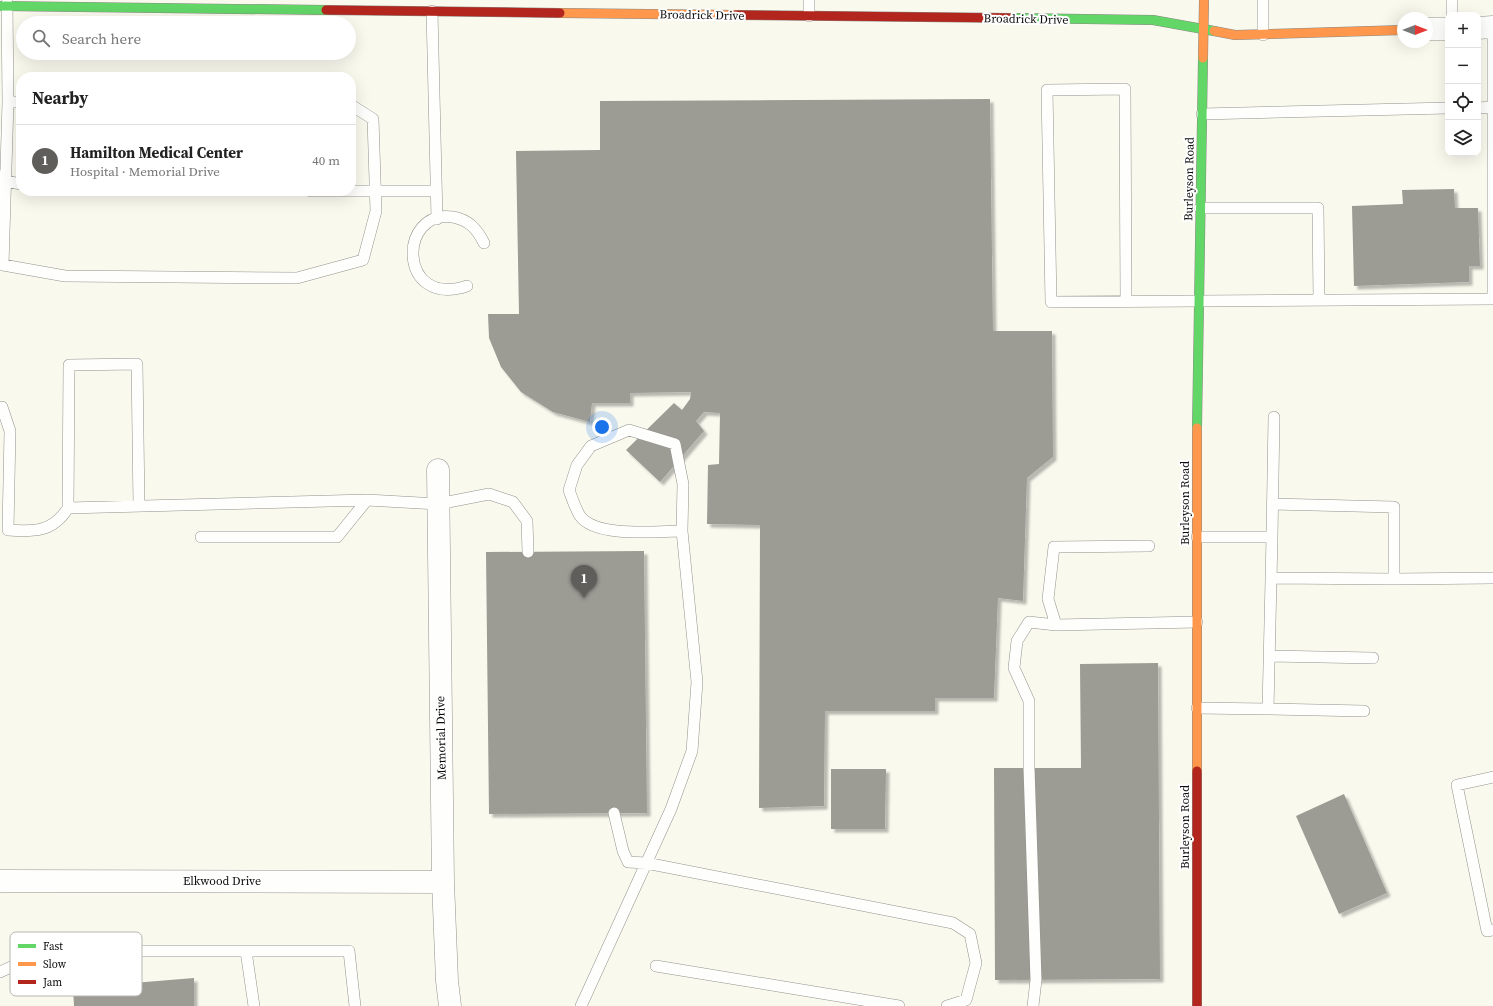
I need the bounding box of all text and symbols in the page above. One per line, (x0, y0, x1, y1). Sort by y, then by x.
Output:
street label: Broadrick Drive (660, 6, 744, 24)
street label: Broadrick Drive (984, 10, 1068, 28)
north arrow (1397, 12, 1433, 48)
map controls (1445, 12, 1481, 156)
button: + (1445, 12, 1481, 48)
search box (16, 16, 356, 60)
icon: search (30, 27, 52, 49)
text: Search here (62, 28, 141, 49)
button: − (1445, 48, 1481, 84)
button: locate (1445, 84, 1481, 120)
text: Nearby (32, 86, 88, 110)
button: layers (1445, 120, 1481, 156)
street label: Burleyson Road (1180, 137, 1198, 221)
text: Hamilton Medical Center (70, 142, 243, 163)
text: 1 (41, 152, 49, 169)
text: 40 m (312, 152, 340, 169)
text: Hospital · Memorial Drive (70, 163, 220, 180)
your location (592, 417, 612, 437)
street label: Burleyson Road (1177, 461, 1193, 545)
pin: 1 (571, 565, 597, 598)
street label: Memorial Drive (432, 696, 450, 780)
street label: Burleyson Road (1177, 785, 1193, 869)
street label: Elkwood Drive (183, 873, 261, 889)
legend (10, 932, 142, 996)
text: Fast (43, 939, 63, 954)
text: Slow (43, 957, 67, 972)
text: Jam (42, 975, 62, 990)

